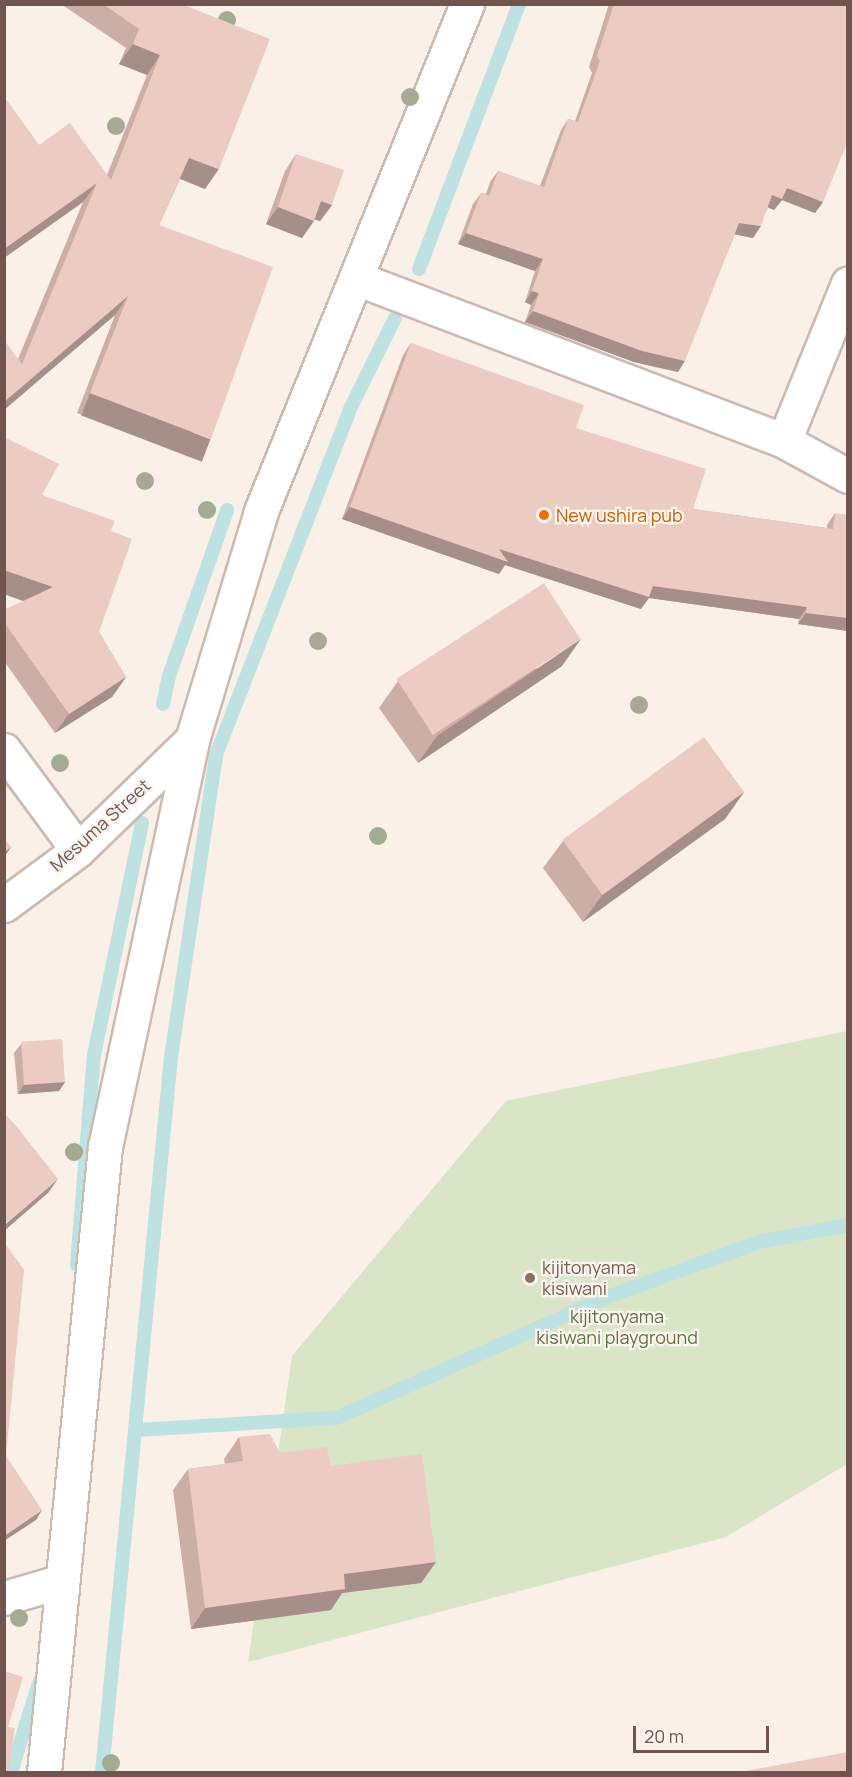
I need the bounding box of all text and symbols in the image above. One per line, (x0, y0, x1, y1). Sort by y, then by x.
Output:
place label: New ushira pub (556, 504, 683, 526)
marker: New ushira pub (537, 508, 551, 522)
street label: Mesuma Street (45, 774, 155, 876)
place label: kijitonyama kisiwani (542, 1257, 636, 1300)
marker: kijitonyama kisiwani (523, 1271, 537, 1285)
park label: kijitonyama kisiwani playground (536, 1306, 698, 1348)
scale bar (636, 1714, 772, 1752)
text: 20 m (644, 1724, 684, 1748)

